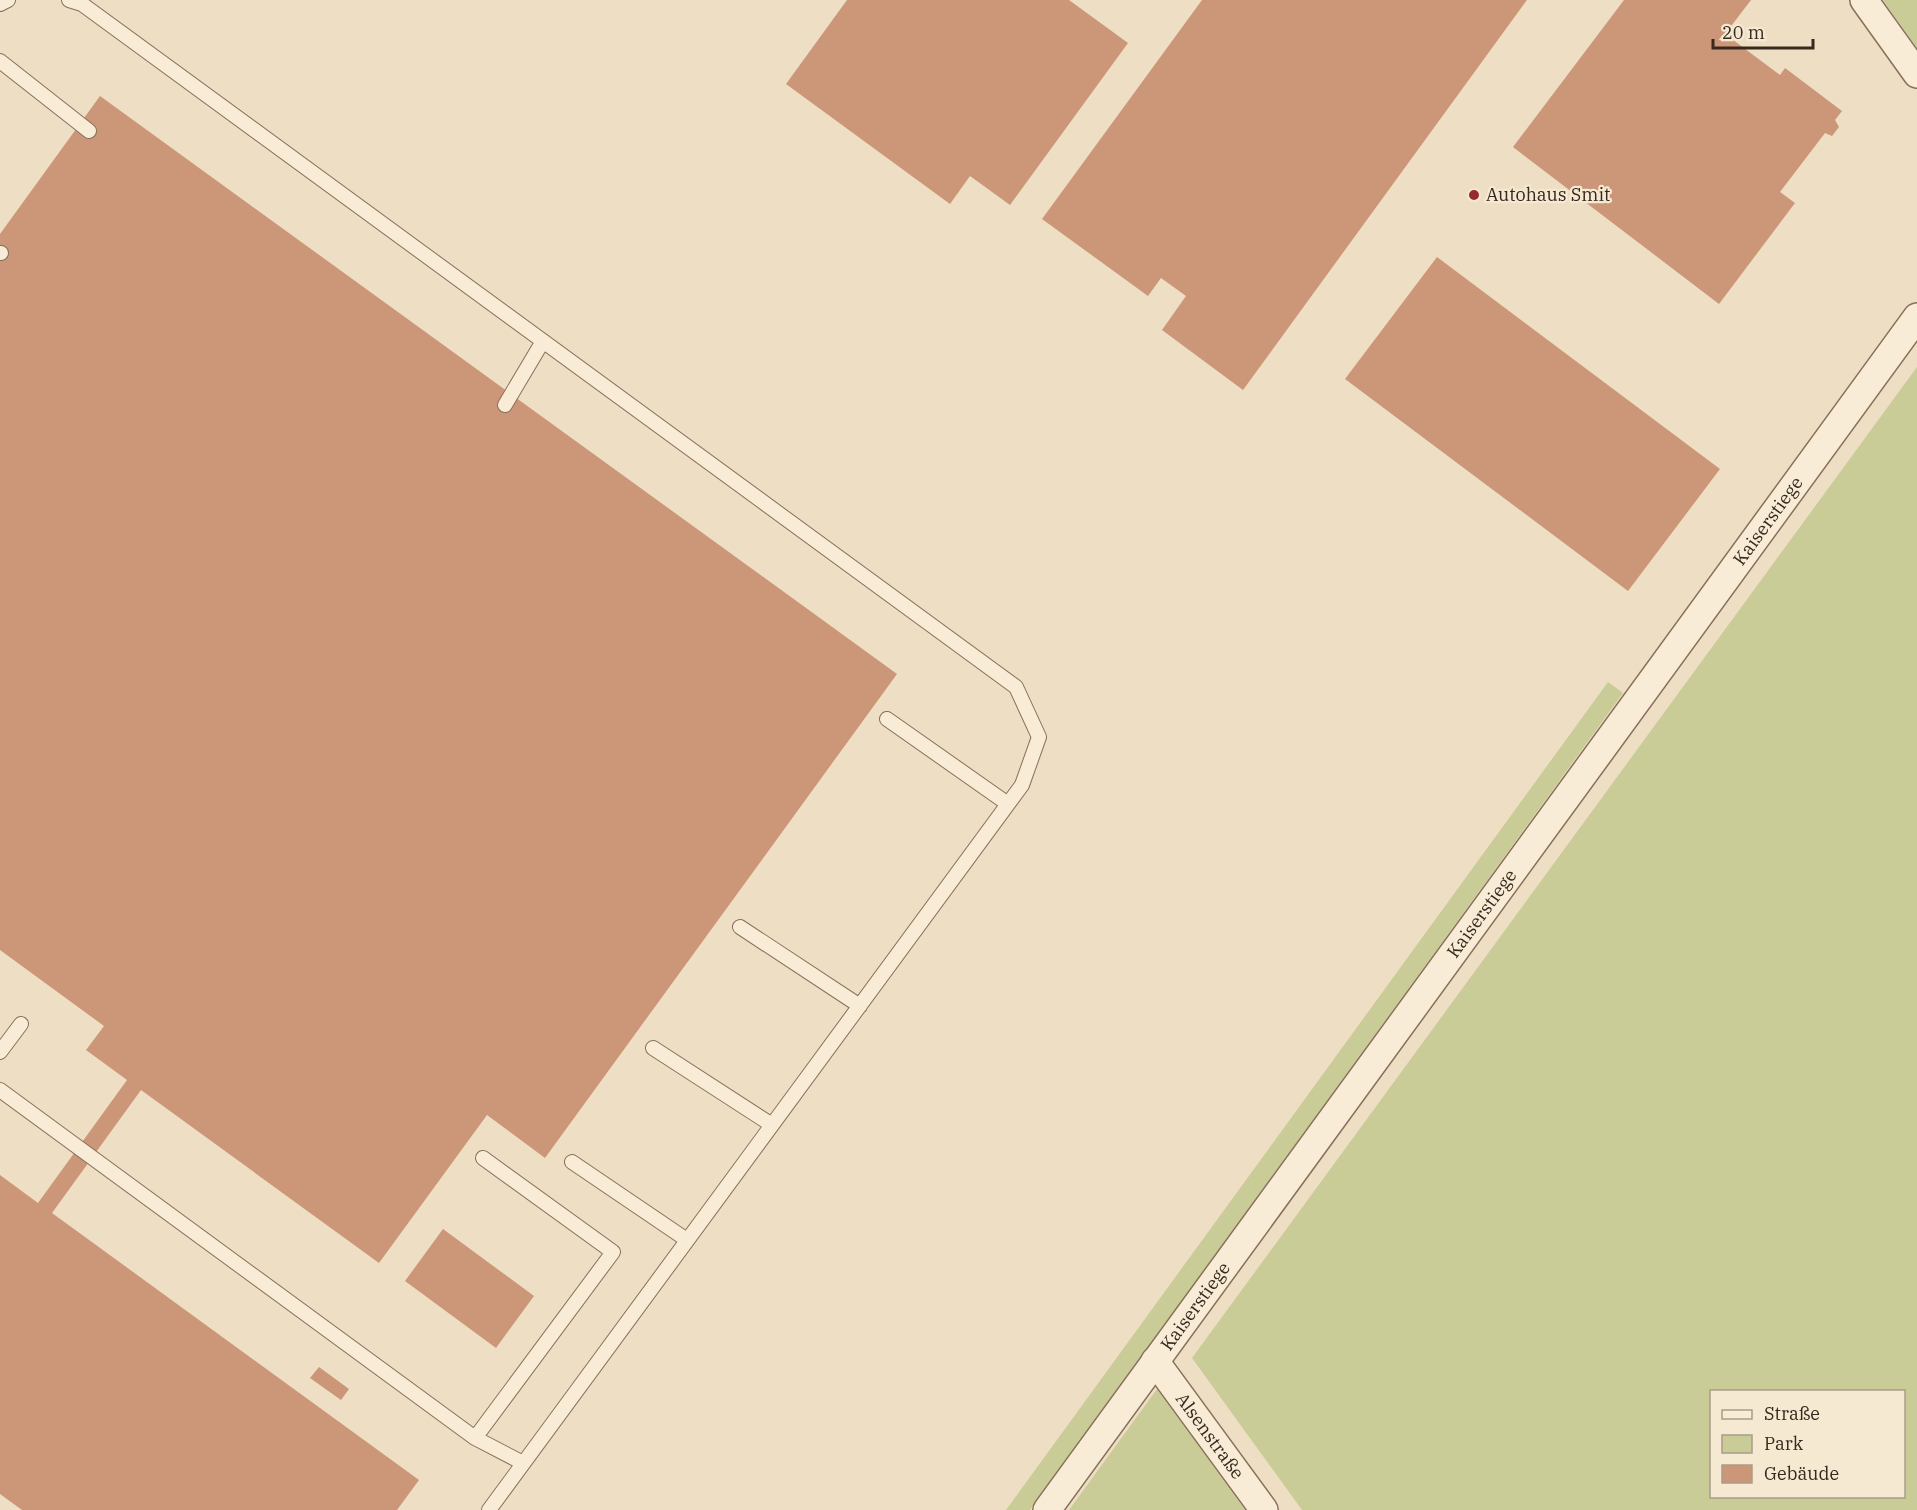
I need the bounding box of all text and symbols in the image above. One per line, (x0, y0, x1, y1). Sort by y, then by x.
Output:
scale bar (1713, 12, 1814, 50)
text: 20 m (1722, 21, 1765, 44)
place label: Autohaus Smit (1486, 183, 1610, 206)
marker: Autohaus Smit (1467, 188, 1481, 202)
street label: Kaiserstiege (1728, 472, 1808, 570)
street label: Kaiserstiege (1441, 865, 1521, 962)
street label: Kaiserstiege (1155, 1257, 1235, 1355)
street label: Alsenstraße (1171, 1388, 1250, 1484)
legend (1710, 1390, 1905, 1498)
text: Straße (1764, 1402, 1820, 1425)
text: Park (1764, 1432, 1804, 1455)
text: Gebäude (1764, 1462, 1839, 1485)

